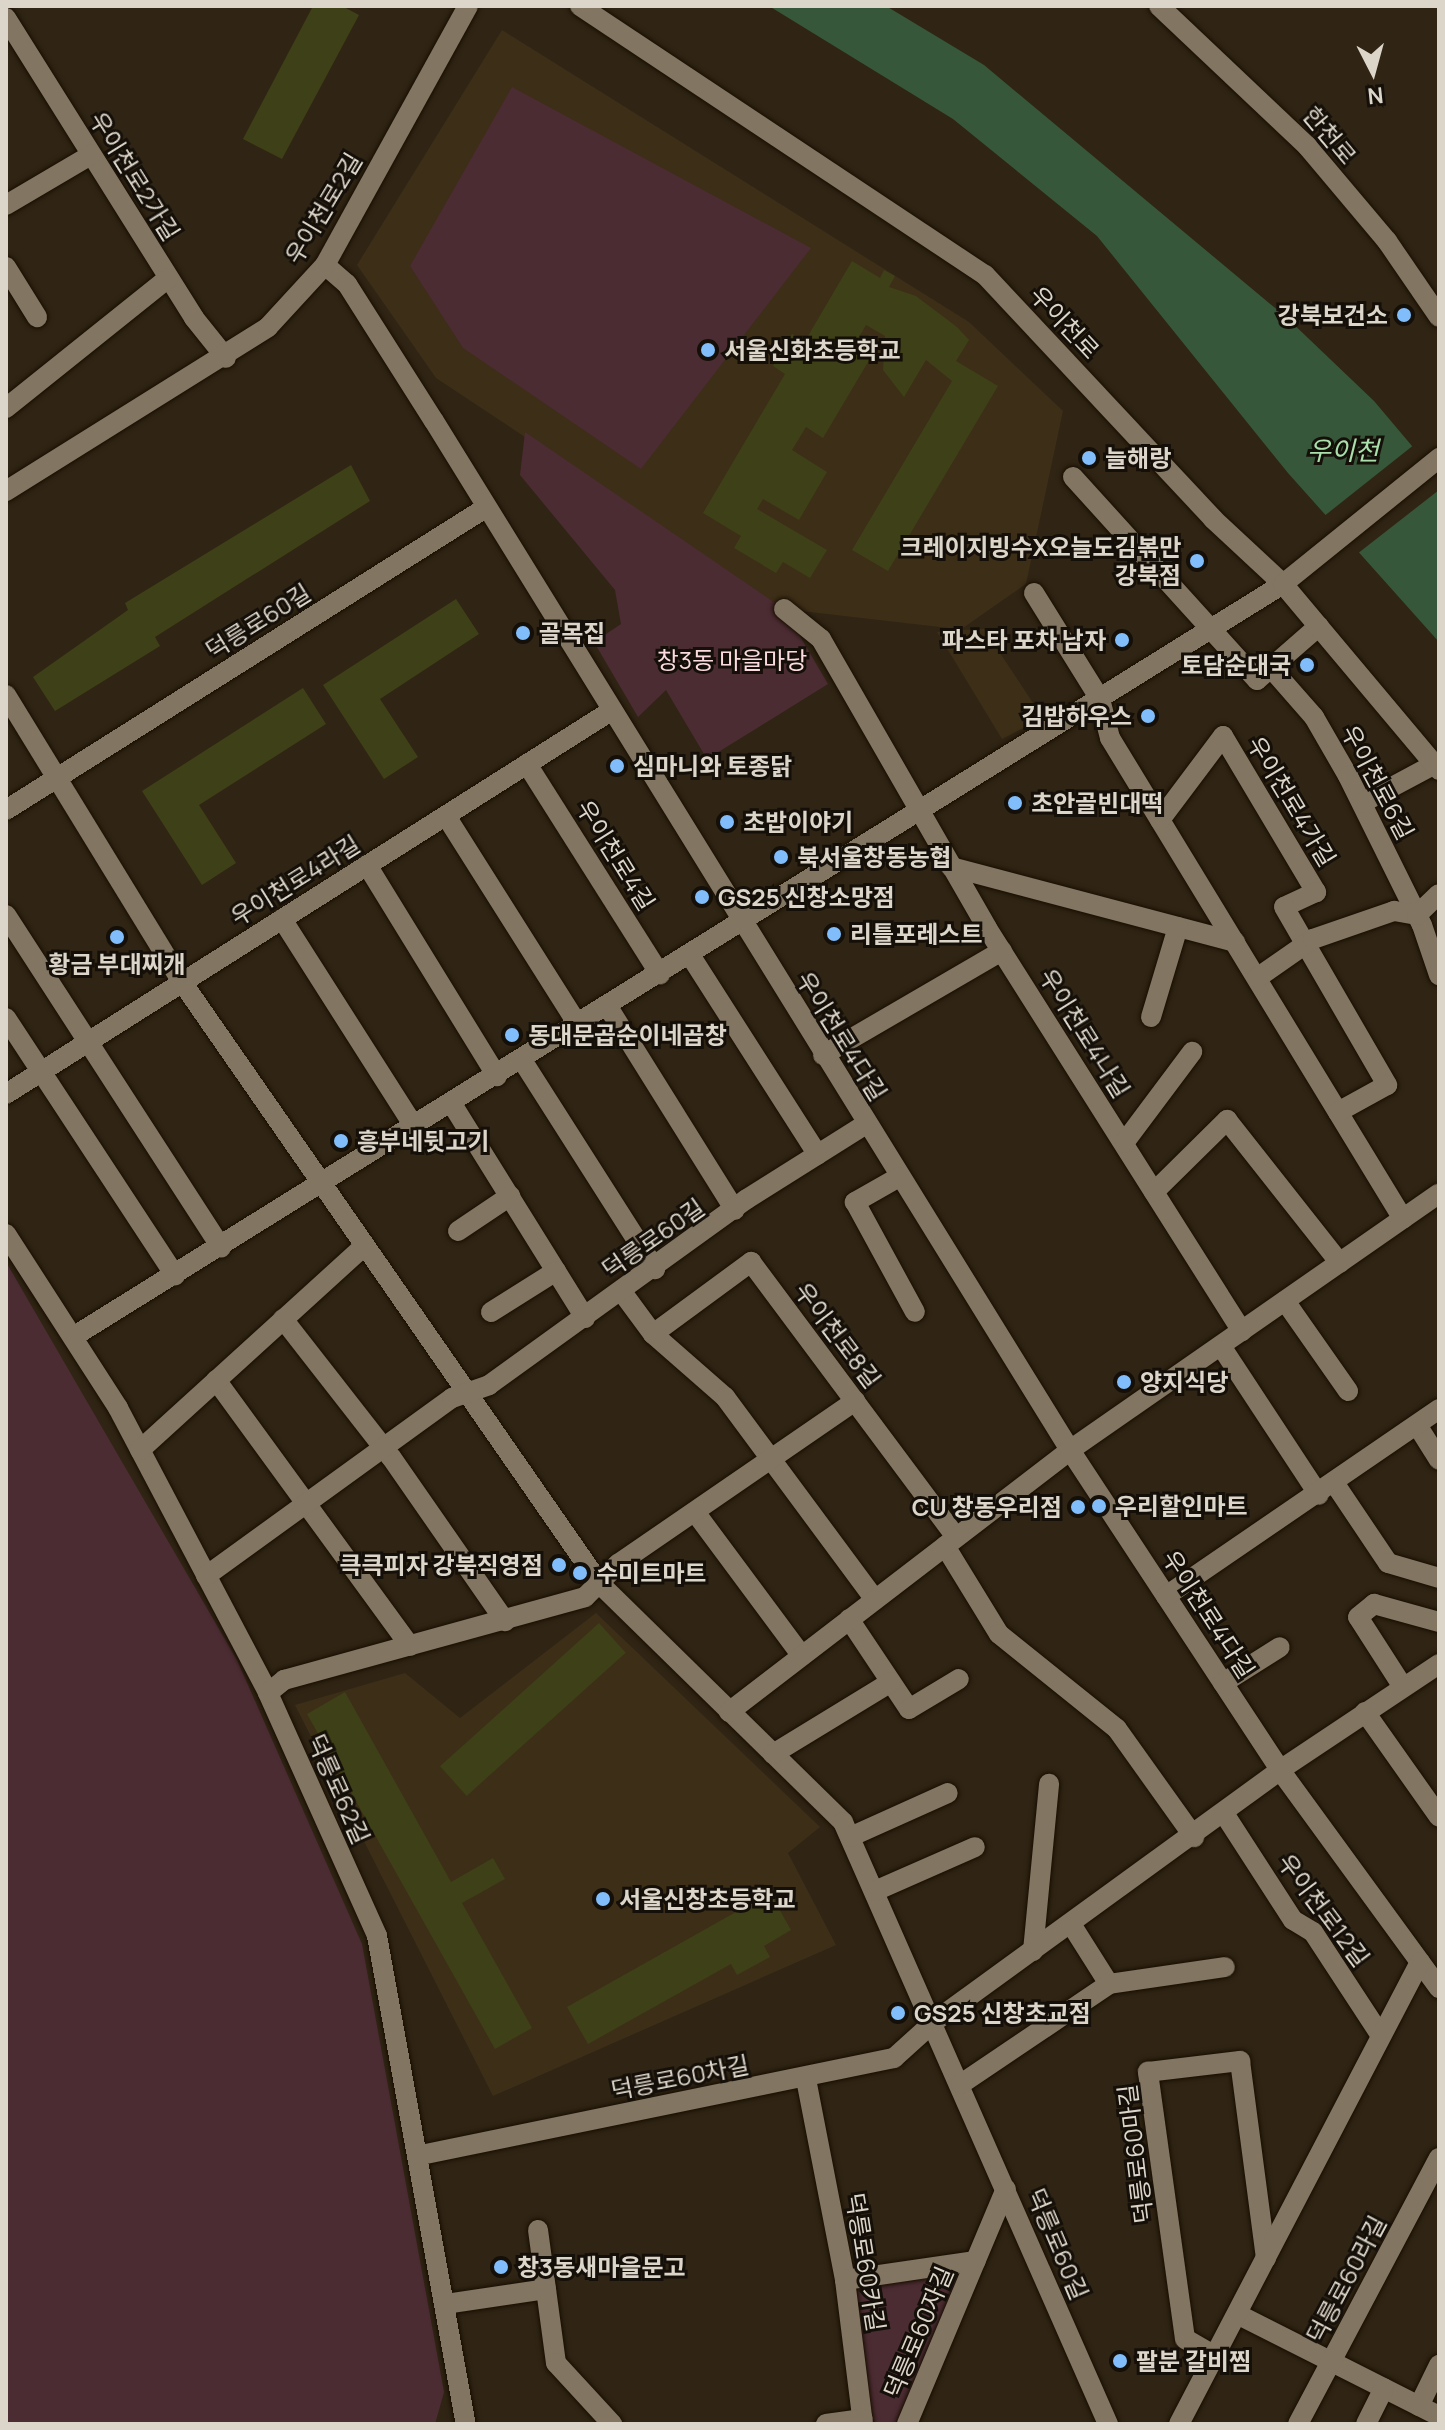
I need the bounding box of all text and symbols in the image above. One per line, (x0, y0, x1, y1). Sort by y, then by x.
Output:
north arrow (1333, 32, 1413, 112)
text: N (1366, 80, 1385, 112)
street label: 한천로 (1298, 100, 1362, 170)
street label: 우이천로2가길 (84, 106, 186, 246)
street label: 우이천로2길 (279, 147, 367, 269)
street label: 우이천로 (1024, 280, 1106, 364)
place label: 강북보건소 (1278, 301, 1388, 329)
marker: 강북보건소 (1395, 306, 1413, 324)
place label: 서울신화초등학교 (724, 336, 901, 364)
marker: 서울신화초등학교 (699, 341, 717, 359)
water label: 우이천 (1307, 435, 1379, 467)
place label: 늘해랑 (1105, 444, 1171, 472)
marker: 늘해랑 (1080, 449, 1098, 467)
place label: 크레이지빙수X오늘도김볶만 강북점 (900, 533, 1181, 589)
marker: 크레이지빙수X오늘도김볶만 강북점 (1188, 552, 1206, 570)
street label: 덕릉로60길 (200, 578, 316, 664)
place label: 골목집 (539, 619, 605, 647)
marker: 골목집 (514, 624, 532, 642)
place label: 파스타 포차 남자 (942, 626, 1106, 654)
marker: 파스타 포차 남자 (1113, 631, 1131, 649)
park label: 창3동 마을마당 (657, 646, 807, 674)
place label: 토담순대국 (1181, 651, 1291, 679)
marker: 토담순대국 (1298, 656, 1316, 674)
place label: 김밥하우스 (1022, 702, 1132, 730)
marker: 김밥하우스 (1139, 707, 1157, 725)
street label: 우이천로6길 (1336, 720, 1420, 844)
street label: 우이천로4가길 (1242, 731, 1342, 871)
place label: 심마니와 토종닭 (633, 752, 792, 780)
marker: 심마니와 토종닭 (608, 757, 626, 775)
place label: 초안골빈대떡 (1031, 789, 1163, 817)
marker: 초안골빈대떡 (1006, 794, 1024, 812)
street label: 우이천로4길 (571, 795, 661, 915)
place label: 초밥이야기 (743, 808, 853, 836)
marker: 초밥이야기 (718, 813, 736, 831)
street label: 우이천로4라길 (225, 829, 365, 931)
place label: 북서울창동농협 (797, 843, 952, 871)
marker: 북서울창동농협 (772, 848, 790, 866)
place label: GS25 신창소망점 (718, 883, 895, 911)
marker: GS25 신창소망점 (693, 888, 711, 906)
place label: 리틀포레스트 (850, 920, 982, 948)
marker: 리틀포레스트 (825, 925, 843, 943)
marker: 황금 부대찌개 (108, 928, 126, 946)
place label: 황금 부대찌개 (48, 950, 186, 978)
street label: 우이천로4나길 (1034, 963, 1136, 1103)
street label: 우이천로4다길 (791, 966, 893, 1106)
place label: 동대문곱순이네곱창 (528, 1021, 727, 1049)
marker: 동대문곱순이네곱창 (503, 1026, 521, 1044)
place label: 흥부네뒷고기 (357, 1127, 489, 1155)
marker: 흥부네뒷고기 (332, 1132, 350, 1150)
street label: 덕릉로60길 (596, 1192, 710, 1284)
street label: 우이천로8길 (789, 1277, 887, 1393)
place label: 양지식당 (1140, 1368, 1228, 1396)
marker: 양지식당 (1115, 1373, 1133, 1391)
place label: 우리할인마트 (1115, 1492, 1247, 1520)
place label: CU 창동우리점 (912, 1493, 1062, 1521)
marker: 우리할인마트 (1090, 1497, 1108, 1515)
marker: CU 창동우리점 (1069, 1498, 1087, 1516)
street label: 우이천로4다길 (1157, 1545, 1261, 1683)
place label: 큭큭피자 강북직영점 (339, 1551, 543, 1579)
marker: 큭큭피자 강북직영점 (550, 1556, 568, 1574)
place label: 수미트마트 (596, 1559, 706, 1587)
marker: 수미트마트 (571, 1564, 589, 1582)
street label: 덕릉로62길 (302, 1730, 376, 1848)
street label: 우이천로12길 (1272, 1848, 1376, 1972)
place label: 서울신창초등학교 (619, 1885, 796, 1913)
marker: 서울신창초등학교 (594, 1890, 612, 1908)
place label: GS25 신창초교점 (914, 1999, 1091, 2027)
marker: GS25 신창초교점 (889, 2004, 907, 2022)
street label: 덕릉로60차길 (609, 2050, 751, 2104)
street label: 덕릉로60마길 (1112, 2083, 1158, 2225)
street label: 덕릉로60길 (1022, 2184, 1094, 2304)
street label: 덕릉로60카길 (841, 2191, 891, 2333)
street label: 덕릉로60라길 (1300, 2210, 1392, 2348)
place label: 창3동새마을문고 (517, 2253, 686, 2281)
marker: 창3동새마을문고 (492, 2258, 510, 2276)
street label: 덕릉로60자길 (877, 2262, 959, 2402)
place label: 팔분 갈비찜 (1136, 2347, 1251, 2375)
marker: 팔분 갈비찜 (1111, 2352, 1129, 2370)

